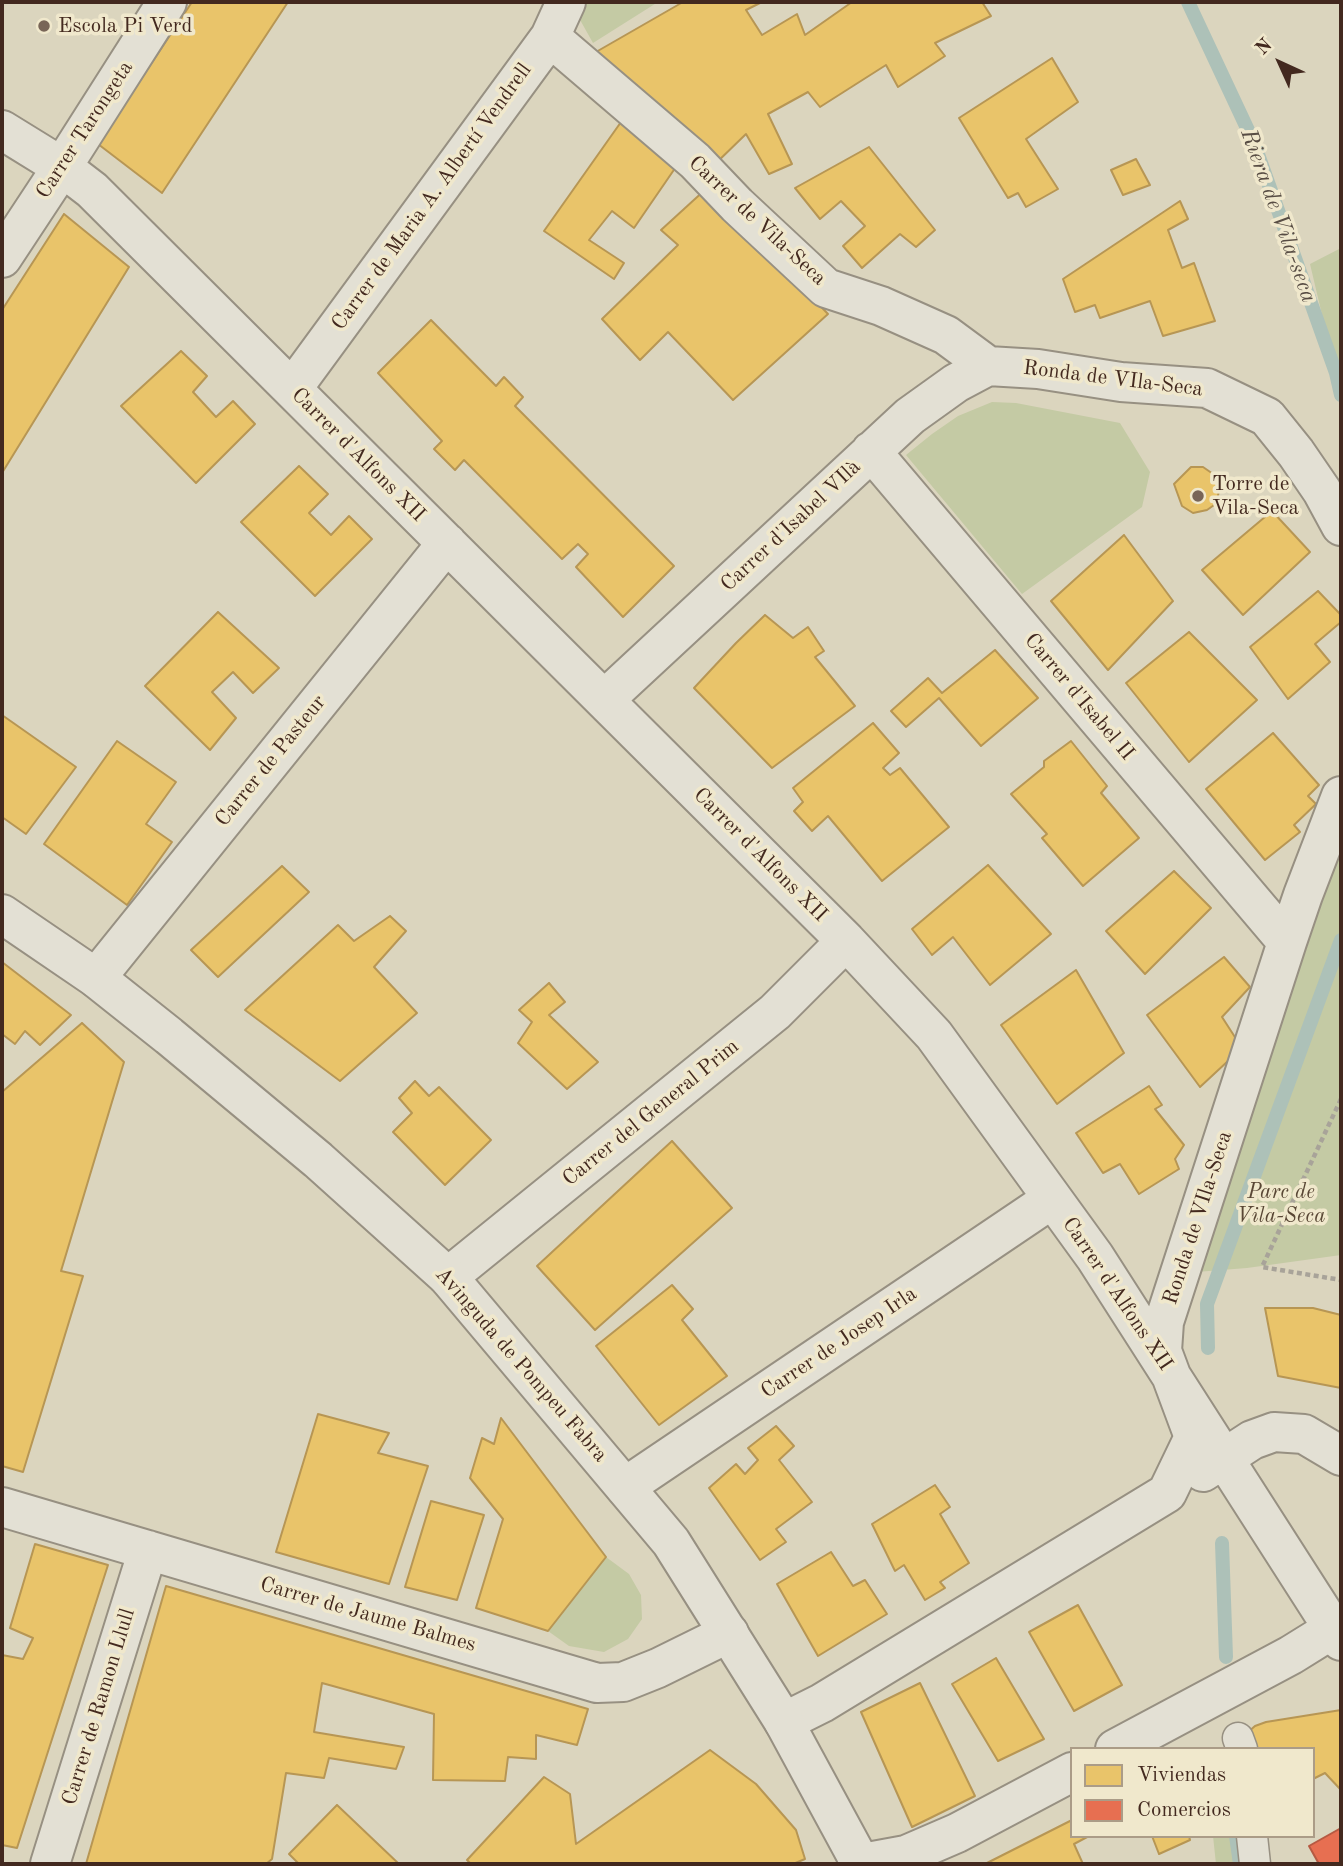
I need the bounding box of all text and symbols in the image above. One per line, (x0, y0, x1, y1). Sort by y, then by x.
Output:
place label: Escola Pi Verd (58, 13, 192, 39)
marker: Escola Pi Verd (36, 18, 52, 34)
north arrow (1245, 28, 1315, 98)
text: N (1253, 36, 1277, 60)
street label: Carrer Tarongeta (31, 56, 139, 204)
street label: Carrer de Maria A. Albertí Vendrell (327, 59, 537, 335)
water label: Riera de Vila-seca (1234, 125, 1322, 307)
street label: Carrer de Vila-Seca (683, 151, 831, 291)
street label: Ronda de VIla-Seca (1022, 355, 1204, 403)
street label: Carrer d'Alfons XII (286, 383, 430, 527)
street label: Carrer d'Isabel VIlà (716, 455, 866, 597)
place label: Torre de Vila-Seca (1212, 471, 1299, 521)
marker: Torre de Vila-Seca (1190, 488, 1206, 504)
street label: Carrer d'Isabel II (1019, 628, 1139, 766)
street label: Carrer de Pasteur (210, 690, 332, 832)
street label: Carrer d'Alfons XII (688, 783, 832, 927)
street label: Carrer del General Prim (558, 1034, 744, 1192)
street label: Ronda de VIla-Seca (1158, 1128, 1238, 1308)
park label: Parc de Vila-Seca (1236, 1179, 1326, 1229)
street label: Carrer d'Alfons XII (1056, 1213, 1178, 1375)
street label: Avinguda de Pompeu Fabra (429, 1262, 613, 1468)
street label: Carrer de Josep Irla (756, 1282, 922, 1404)
street label: Carrer de Jaume Balmes (257, 1572, 479, 1658)
street label: Carrer de Ramon Llull (57, 1606, 141, 1808)
legend (1070, 1747, 1315, 1838)
text: Viviendas (1137, 1765, 1226, 1786)
text: Comercios (1137, 1800, 1231, 1821)

